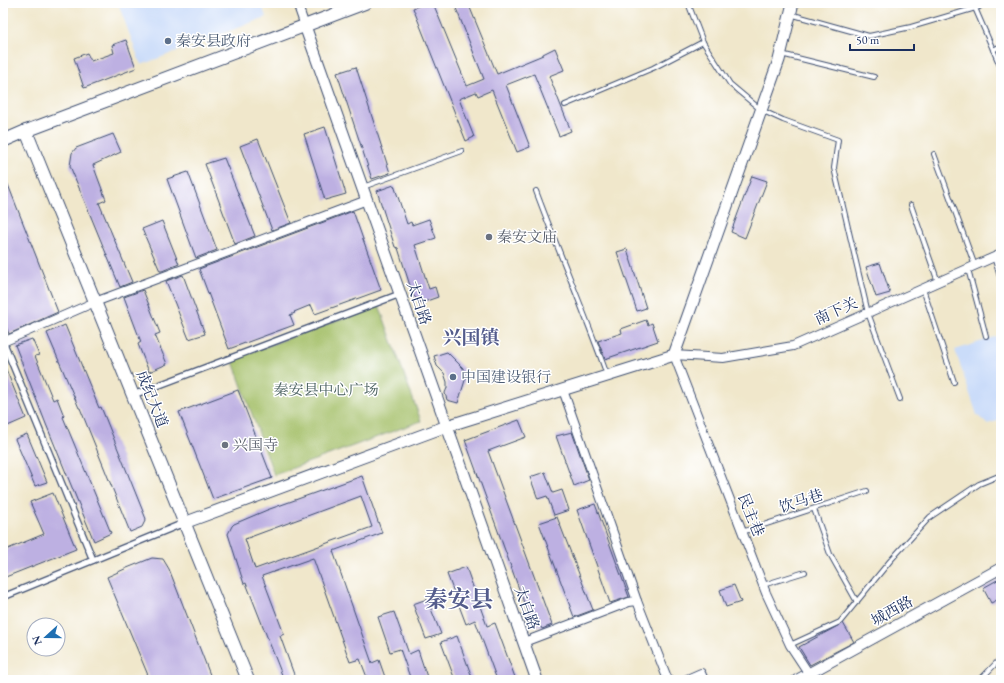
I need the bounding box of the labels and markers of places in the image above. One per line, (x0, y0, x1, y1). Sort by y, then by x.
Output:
place label: 秦安县政府 (176, 31, 251, 50)
marker: 秦安县政府 (163, 36, 173, 46)
place label: 秦安文庙 (497, 227, 557, 246)
marker: 秦安文庙 (484, 232, 494, 242)
place label: 中国建设银行 (461, 367, 551, 386)
marker: 中国建设银行 (448, 372, 458, 382)
place label: 兴国寺 (233, 435, 278, 454)
marker: 兴国寺 (220, 440, 230, 450)

